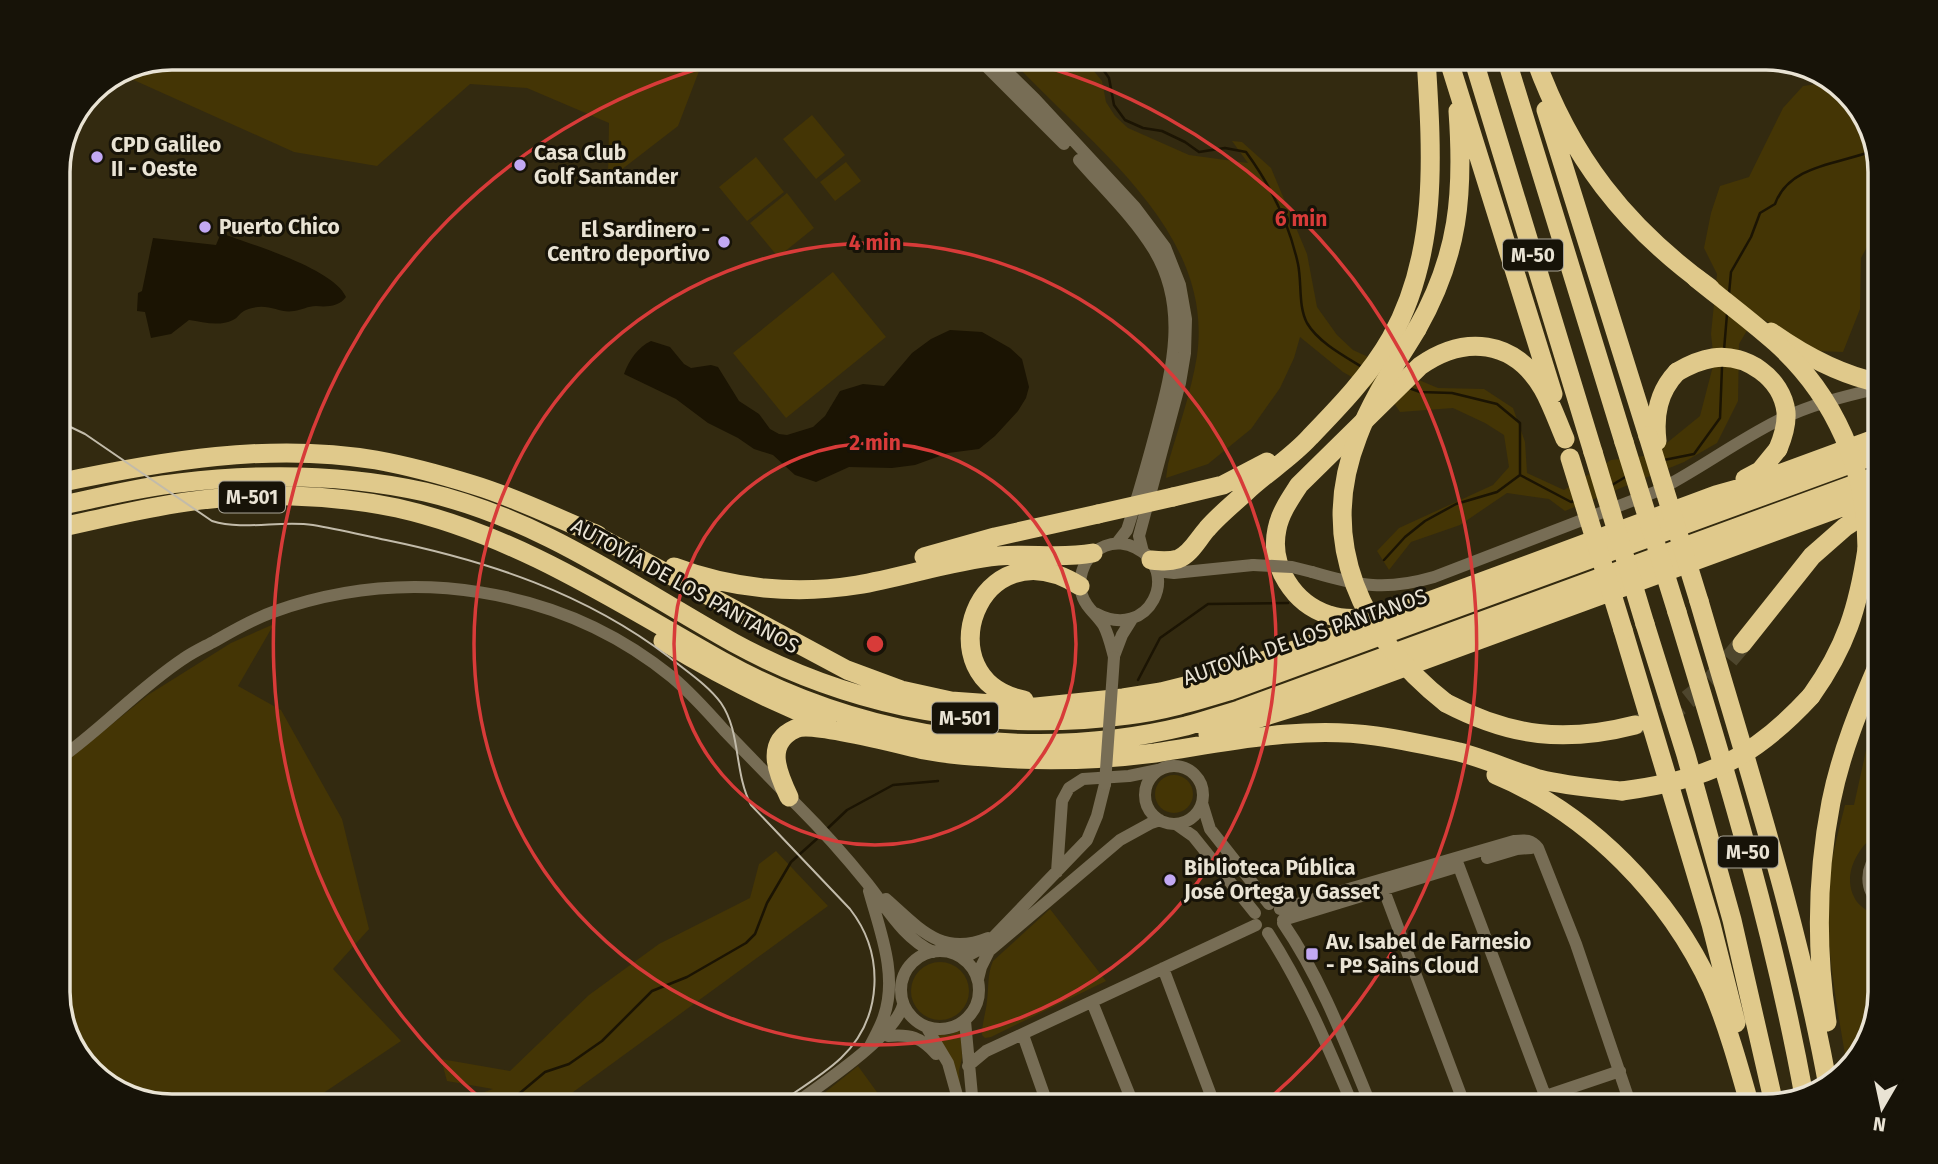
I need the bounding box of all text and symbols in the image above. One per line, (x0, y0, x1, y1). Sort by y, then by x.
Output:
place label: CPD Galileo II - Oeste (111, 132, 221, 182)
place label: Casa Club Golf Santander (534, 140, 679, 190)
marker: CPD Galileo II - Oeste (89, 149, 105, 165)
marker: Casa Club Golf Santander (512, 157, 528, 173)
text: 6 min (1275, 206, 1327, 232)
place label: Puerto Chico (219, 214, 340, 240)
place label: El Sardinero - Centro deportivo (547, 217, 710, 267)
marker: Puerto Chico (197, 219, 213, 235)
text: 4 min (849, 230, 901, 256)
marker: El Sardinero - Centro deportivo (716, 234, 732, 250)
road number: M-50 (1503, 240, 1563, 270)
text: 2 min (849, 430, 901, 456)
road number: M-501 (219, 482, 285, 512)
street label: AUTOVÍA DE LOS PANTANOS (566, 512, 804, 660)
street label: AUTOVÍA DE LOS PANTANOS (1179, 583, 1431, 691)
centre of rings (863, 632, 887, 656)
road number: M-501 (932, 702, 998, 734)
road number: M-50 (1718, 836, 1778, 867)
place label: Biblioteca Pública José Ortega y Gasset (1183, 855, 1381, 905)
marker: Biblioteca Pública José Ortega y Gasset (1162, 872, 1178, 888)
place label: Av. Isabel de Farnesio - Pº Sains Cloud (1325, 929, 1531, 979)
marker: Av. Isabel de Farnesio - Pº Sains Cloud (1304, 946, 1320, 962)
north arrow (1847, 1073, 1917, 1143)
text: N (1871, 1112, 1887, 1137)

